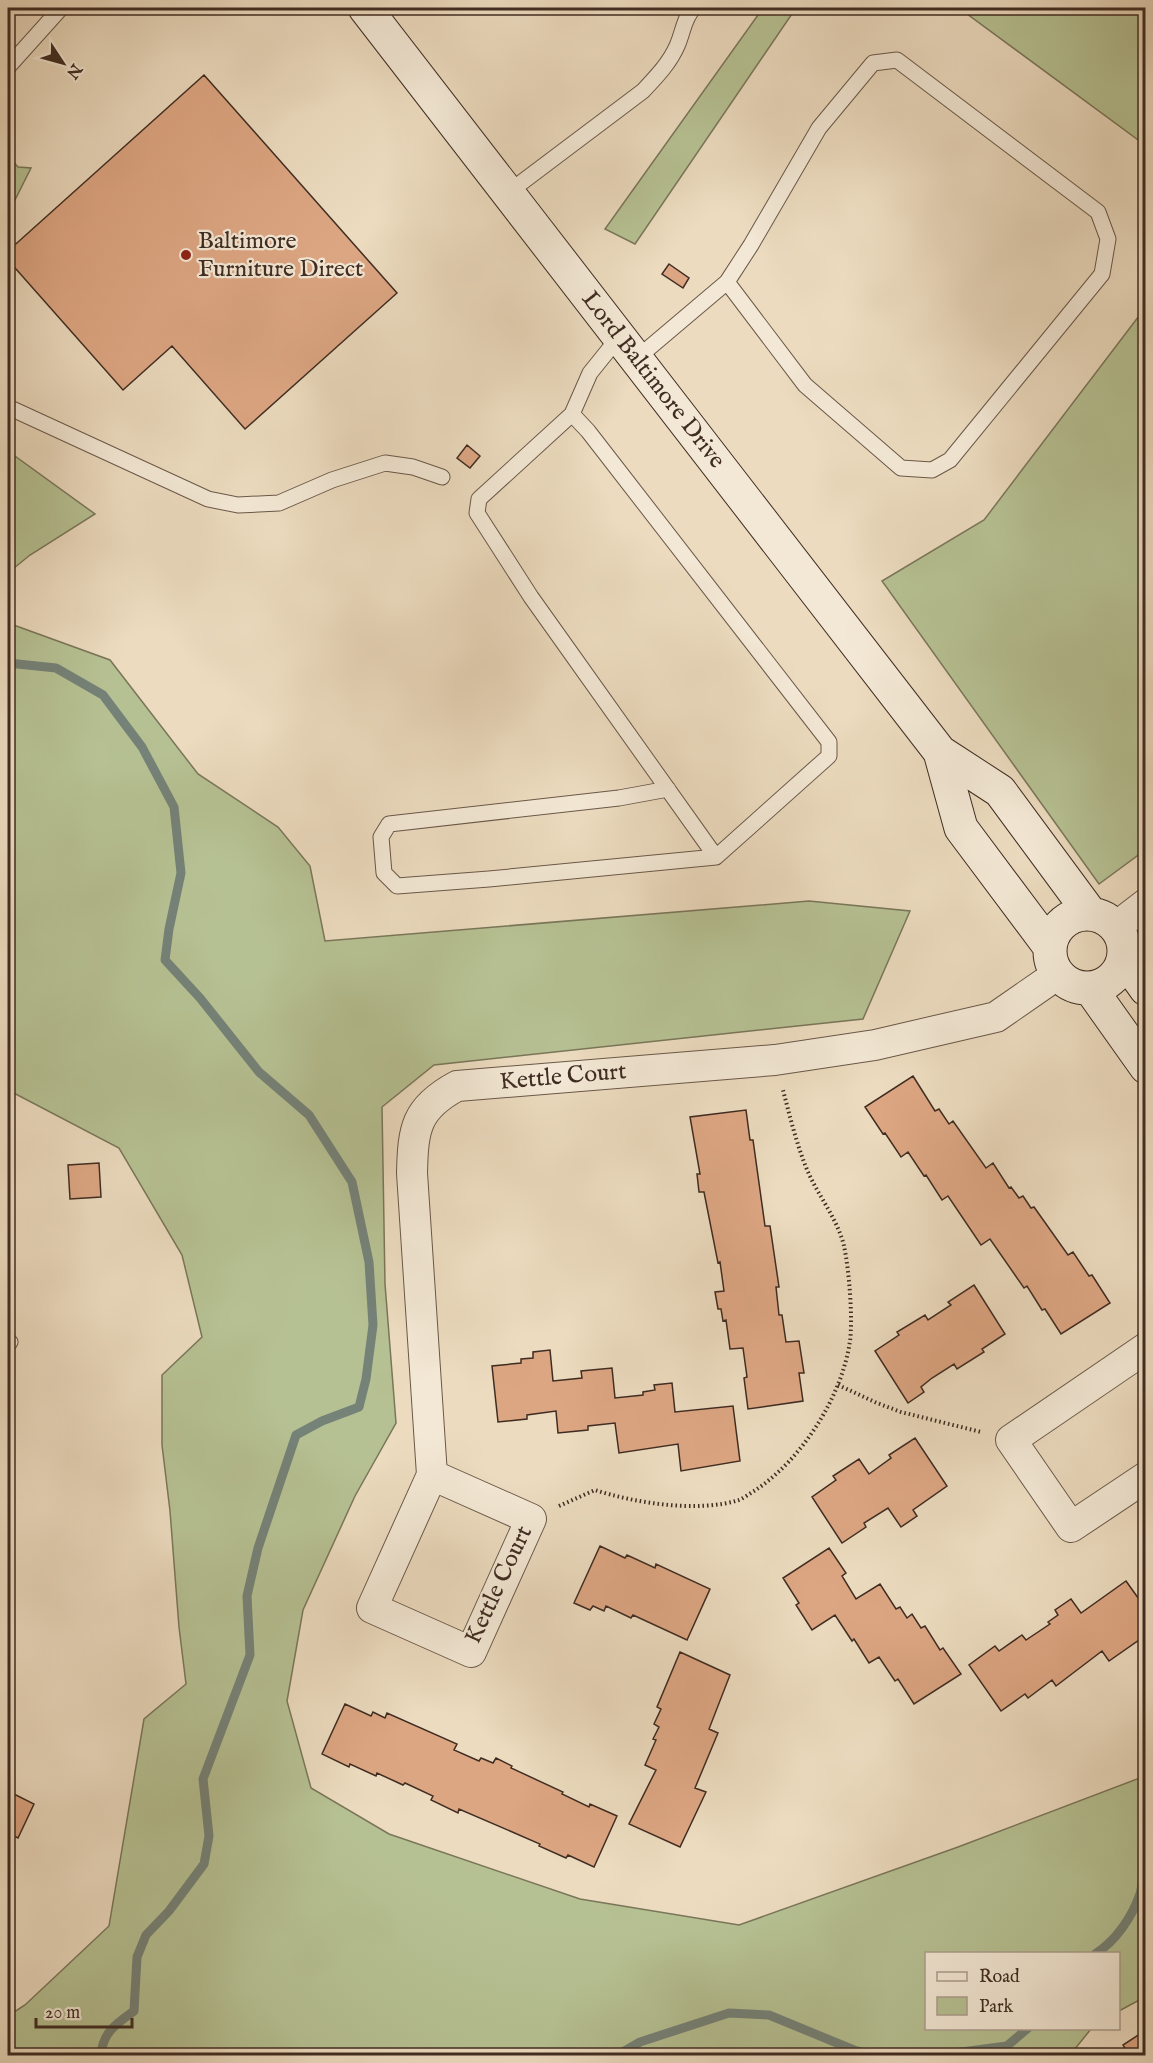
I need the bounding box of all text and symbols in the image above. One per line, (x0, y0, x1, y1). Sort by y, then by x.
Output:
north arrow (33, 33, 93, 93)
text: N (61, 58, 86, 82)
place label: Baltimore Furniture Direct (198, 226, 363, 285)
marker: Baltimore Furniture Direct (179, 248, 193, 262)
street label: Lord Baltimore Drive (574, 285, 732, 475)
street label: Kettle Court (498, 1056, 628, 1098)
street label: Kettle Court (458, 1521, 540, 1649)
legend (925, 1952, 1120, 2030)
text: Road (979, 1966, 1020, 1989)
scale bar (36, 1991, 132, 2029)
text: Park (979, 1996, 1014, 2019)
text: 20 m (45, 2002, 80, 2025)

